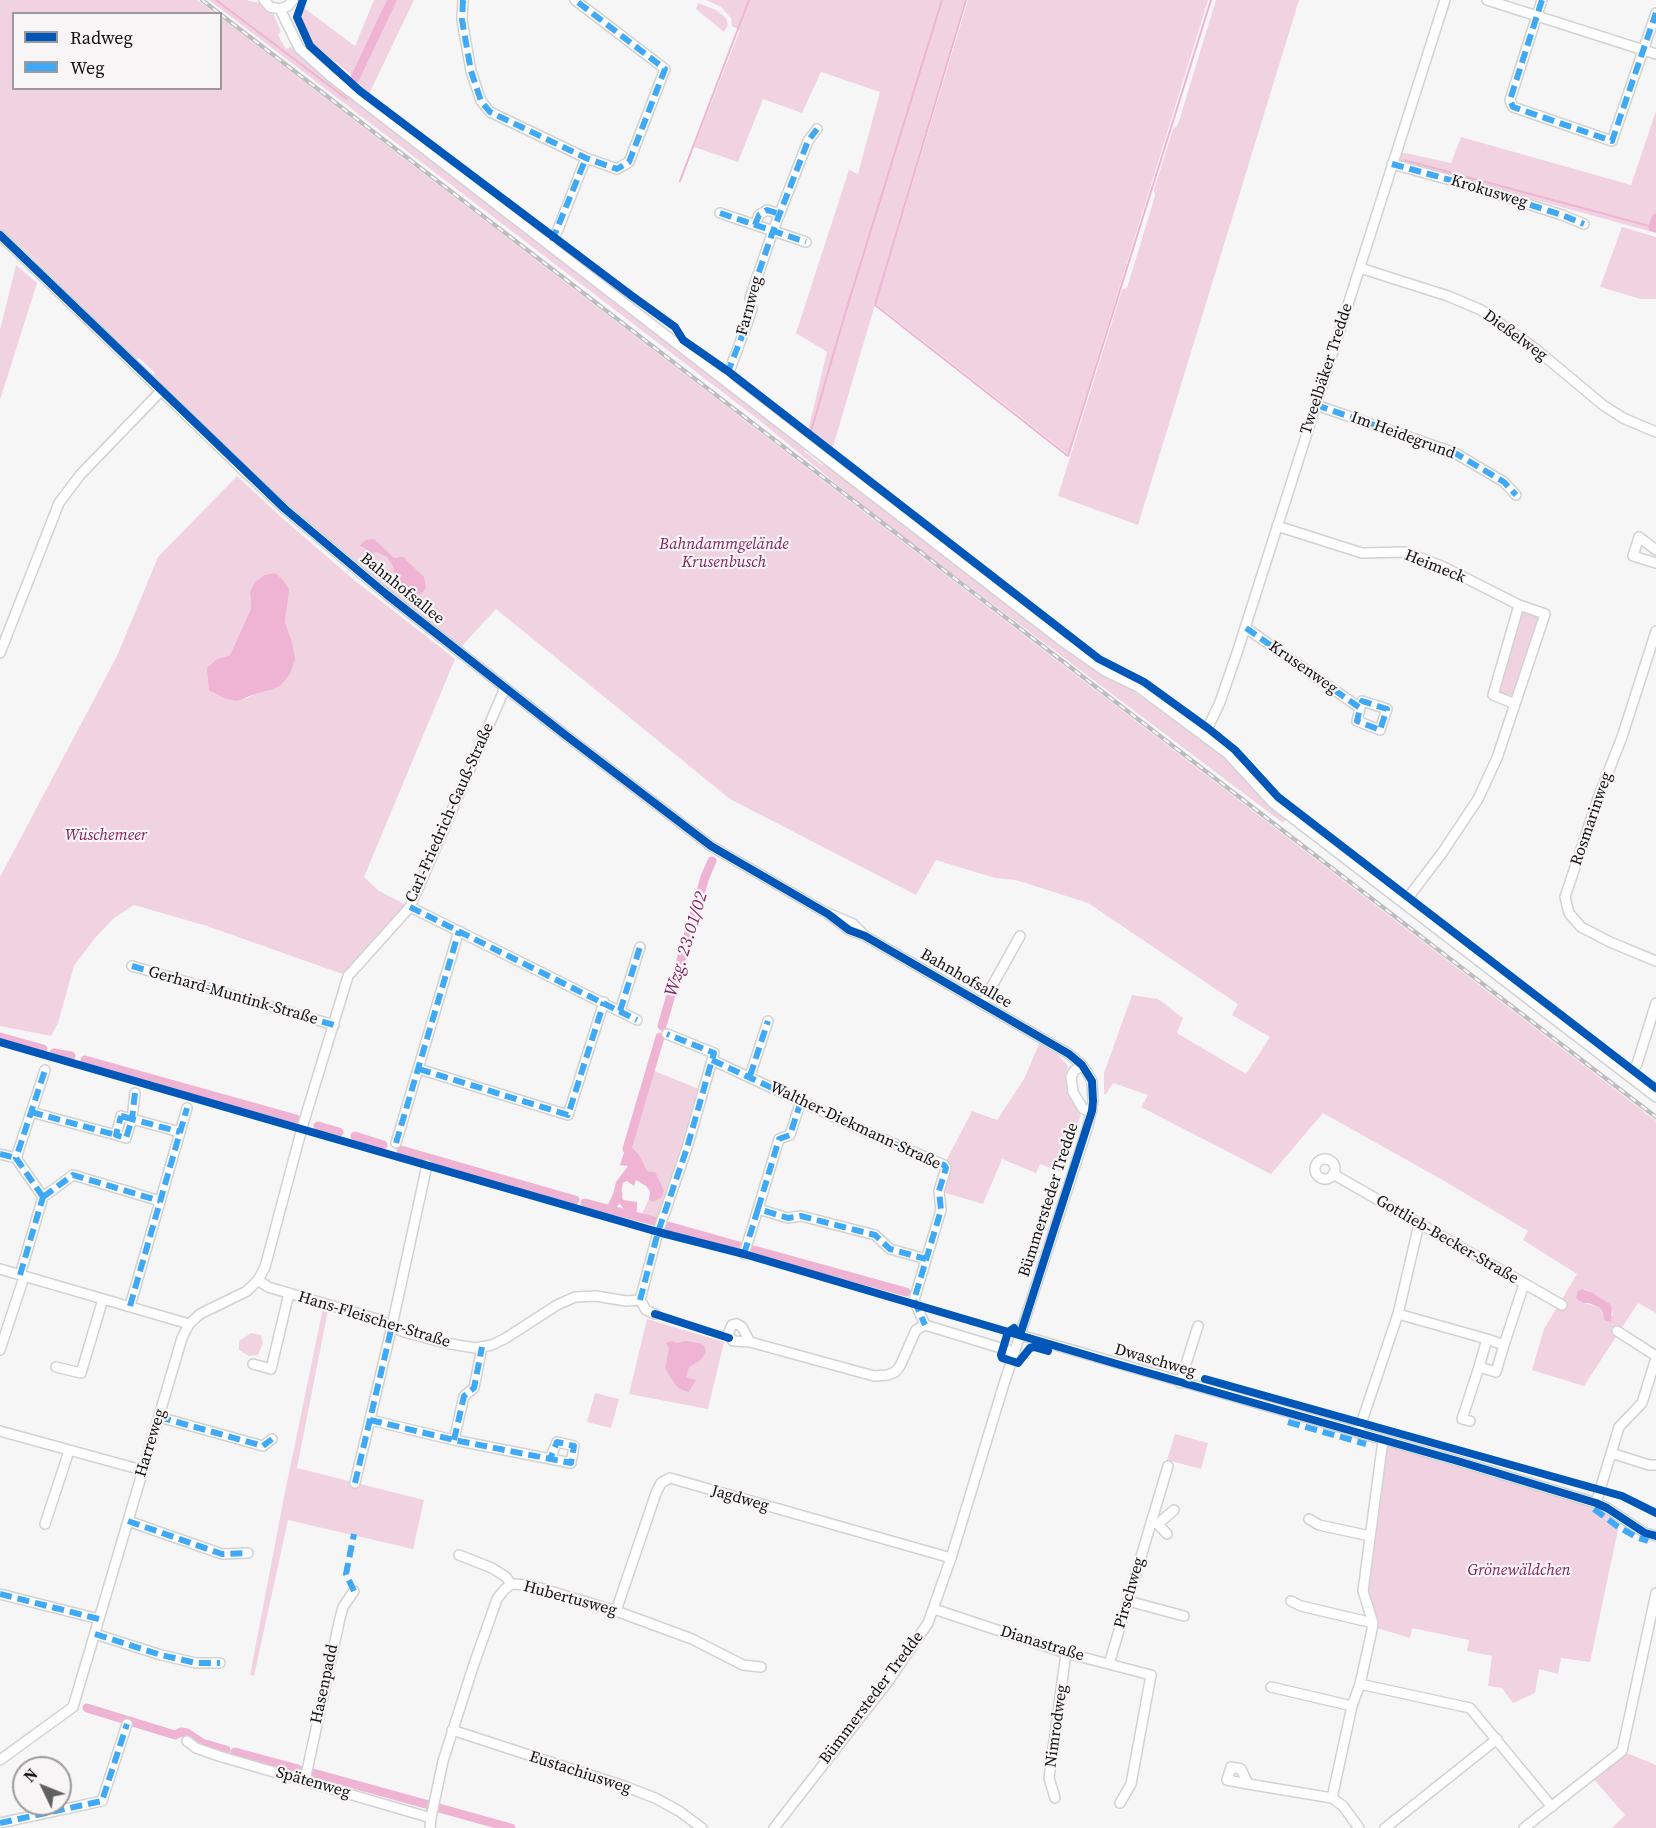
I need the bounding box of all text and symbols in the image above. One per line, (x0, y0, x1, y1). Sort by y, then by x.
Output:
legend (12, 12, 222, 90)
text: Radweg (70, 25, 133, 50)
text: Weg (70, 55, 105, 80)
street label: Krokusweg (1448, 171, 1530, 213)
street label: Farnweg (733, 274, 767, 338)
street label: Tweelbäker Tredde (1297, 301, 1357, 437)
street label: Dießelweg (1479, 306, 1551, 366)
street label: Im Heidegrund (1348, 408, 1458, 464)
park label: Bahndammgelände Krusenbusch (659, 535, 789, 573)
street label: Heimeck (1402, 546, 1468, 588)
street label: Bahnhofsallee (356, 549, 448, 629)
street label: Krusenweg (1265, 637, 1341, 699)
street label: Carl-Friedrich-Gauß-Straße (402, 720, 498, 906)
street label: Rosmarinweg (1567, 770, 1617, 868)
park label: Wüschemeer (65, 826, 147, 846)
water label: Wzg. 23.01/02 (661, 889, 713, 999)
street label: Bahnhofsallee (917, 945, 1015, 1013)
street label: Gerhard-Muntink-Straße (146, 963, 320, 1029)
street label: Walther-Diekmann-Straße (766, 1078, 944, 1174)
street label: Bümmersteder Tredde (1015, 1120, 1083, 1280)
street label: Gottlieb-Becker-Straße (1372, 1191, 1522, 1289)
street label: Hans-Fleischer-Straße (296, 1288, 452, 1352)
street label: Dwaschweg (1112, 1340, 1198, 1382)
street label: Harreweg (132, 1407, 170, 1479)
street label: Jagdweg (709, 1482, 771, 1516)
street label: Pirschweg (1111, 1555, 1149, 1631)
park label: Grönewäldchen (1468, 1561, 1570, 1581)
street label: Hubertusweg (521, 1577, 619, 1621)
street label: Dianastraße (998, 1622, 1086, 1666)
street label: Bümmersteder Tredde (816, 1628, 928, 1768)
street label: Hasenpadd (307, 1643, 343, 1725)
street label: Nimrodweg (1042, 1683, 1072, 1769)
street label: Eustachiusweg (527, 1748, 633, 1798)
north arrow (12, 1756, 72, 1816)
text: N (18, 1763, 42, 1787)
street label: Spätenweg (274, 1763, 352, 1803)

